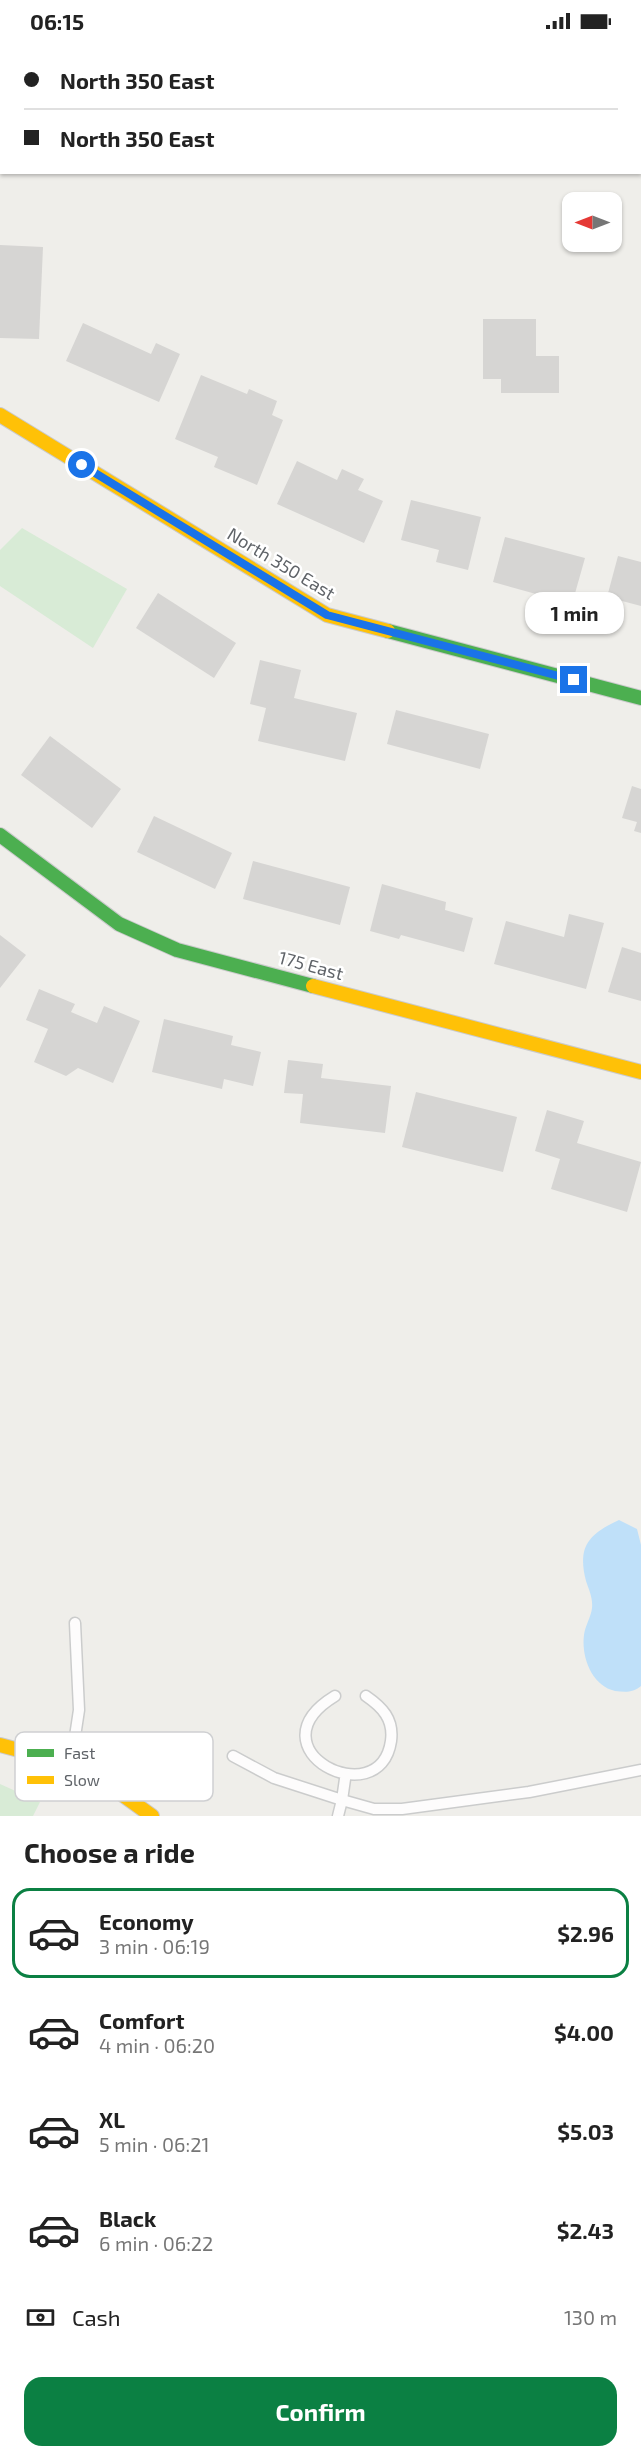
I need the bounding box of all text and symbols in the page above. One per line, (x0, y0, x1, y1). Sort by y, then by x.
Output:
text: 06:15 (30, 8, 84, 34)
text: North 350 East (60, 67, 214, 93)
text: North 350 East (60, 125, 214, 151)
north arrow (562, 192, 622, 252)
map controls (562, 192, 622, 252)
route start (68, 451, 95, 478)
street label: North 350 East (224, 522, 340, 604)
callout: 1 min (524, 593, 624, 635)
text: 1 min (550, 601, 599, 625)
route end (560, 666, 587, 693)
street label: 175 East (277, 946, 346, 984)
legend (15, 1732, 213, 1801)
text: Fast (64, 1743, 95, 1762)
text: Slow (64, 1770, 100, 1789)
text: Choose a ride (24, 1836, 195, 1868)
icon: car (27, 1906, 81, 1960)
text: Economy (99, 1908, 194, 1934)
text: $2.96 (557, 1920, 614, 1946)
text: 3 min · 06:19 (99, 1934, 210, 1958)
icon: car (27, 2005, 81, 2059)
text: Comfort (99, 2007, 184, 2033)
text: $4.00 (554, 2019, 614, 2045)
text: 4 min · 06:20 (99, 2033, 215, 2057)
icon: car (27, 2104, 81, 2158)
text: XL (99, 2106, 125, 2132)
text: $5.03 (557, 2118, 614, 2144)
text: 5 min · 06:21 (99, 2132, 209, 2156)
icon: car (27, 2203, 81, 2257)
text: Black (99, 2205, 156, 2231)
text: $2.43 (557, 2217, 614, 2243)
text: 6 min · 06:22 (99, 2231, 213, 2255)
icon: cash (24, 2301, 57, 2334)
text: Cash (72, 2304, 121, 2330)
text: 130 m (564, 2305, 617, 2329)
button: Confirm (24, 2377, 617, 2446)

